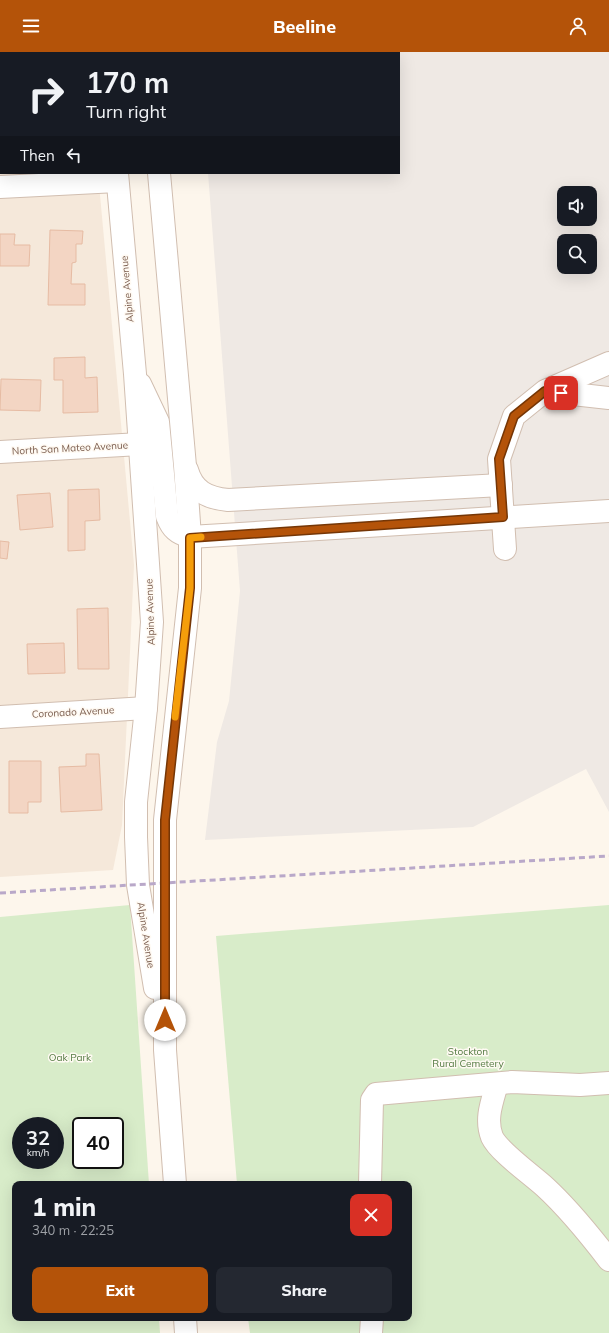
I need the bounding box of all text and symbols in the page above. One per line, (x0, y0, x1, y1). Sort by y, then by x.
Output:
icon: menu (20, 15, 42, 37)
text: Beeline (273, 15, 336, 38)
icon: person (567, 15, 589, 37)
text: 170 m (86, 65, 169, 100)
icon: right (20, 68, 72, 120)
text: Turn right (86, 100, 166, 123)
icon: left (63, 144, 85, 166)
text: Then (20, 146, 55, 165)
map controls (557, 186, 597, 274)
button: sound (557, 186, 597, 226)
button: search (557, 234, 597, 274)
street label: Alpine Avenue (118, 255, 136, 323)
pin (544, 376, 578, 410)
icon: arrive (550, 382, 572, 404)
street label: North San Mateo Avenue (12, 438, 128, 458)
street label: Alpine Avenue (142, 578, 158, 646)
street label: Coronado Avenue (31, 703, 115, 721)
street label: Alpine Avenue (134, 901, 158, 969)
position arrow (144, 999, 186, 1041)
park label: Stockton Rural Cemetery (432, 1045, 504, 1070)
park label: Oak Park (49, 1051, 92, 1064)
speed limit sign: 40 (72, 1117, 124, 1169)
text: 32 (26, 1125, 50, 1150)
text: km/h (27, 1146, 49, 1159)
text: 1 min (32, 1192, 96, 1222)
button: close (350, 1194, 392, 1236)
text: 340 m · 22:25 (32, 1222, 114, 1238)
button: Exit (32, 1267, 208, 1313)
button: Share (216, 1267, 392, 1313)

